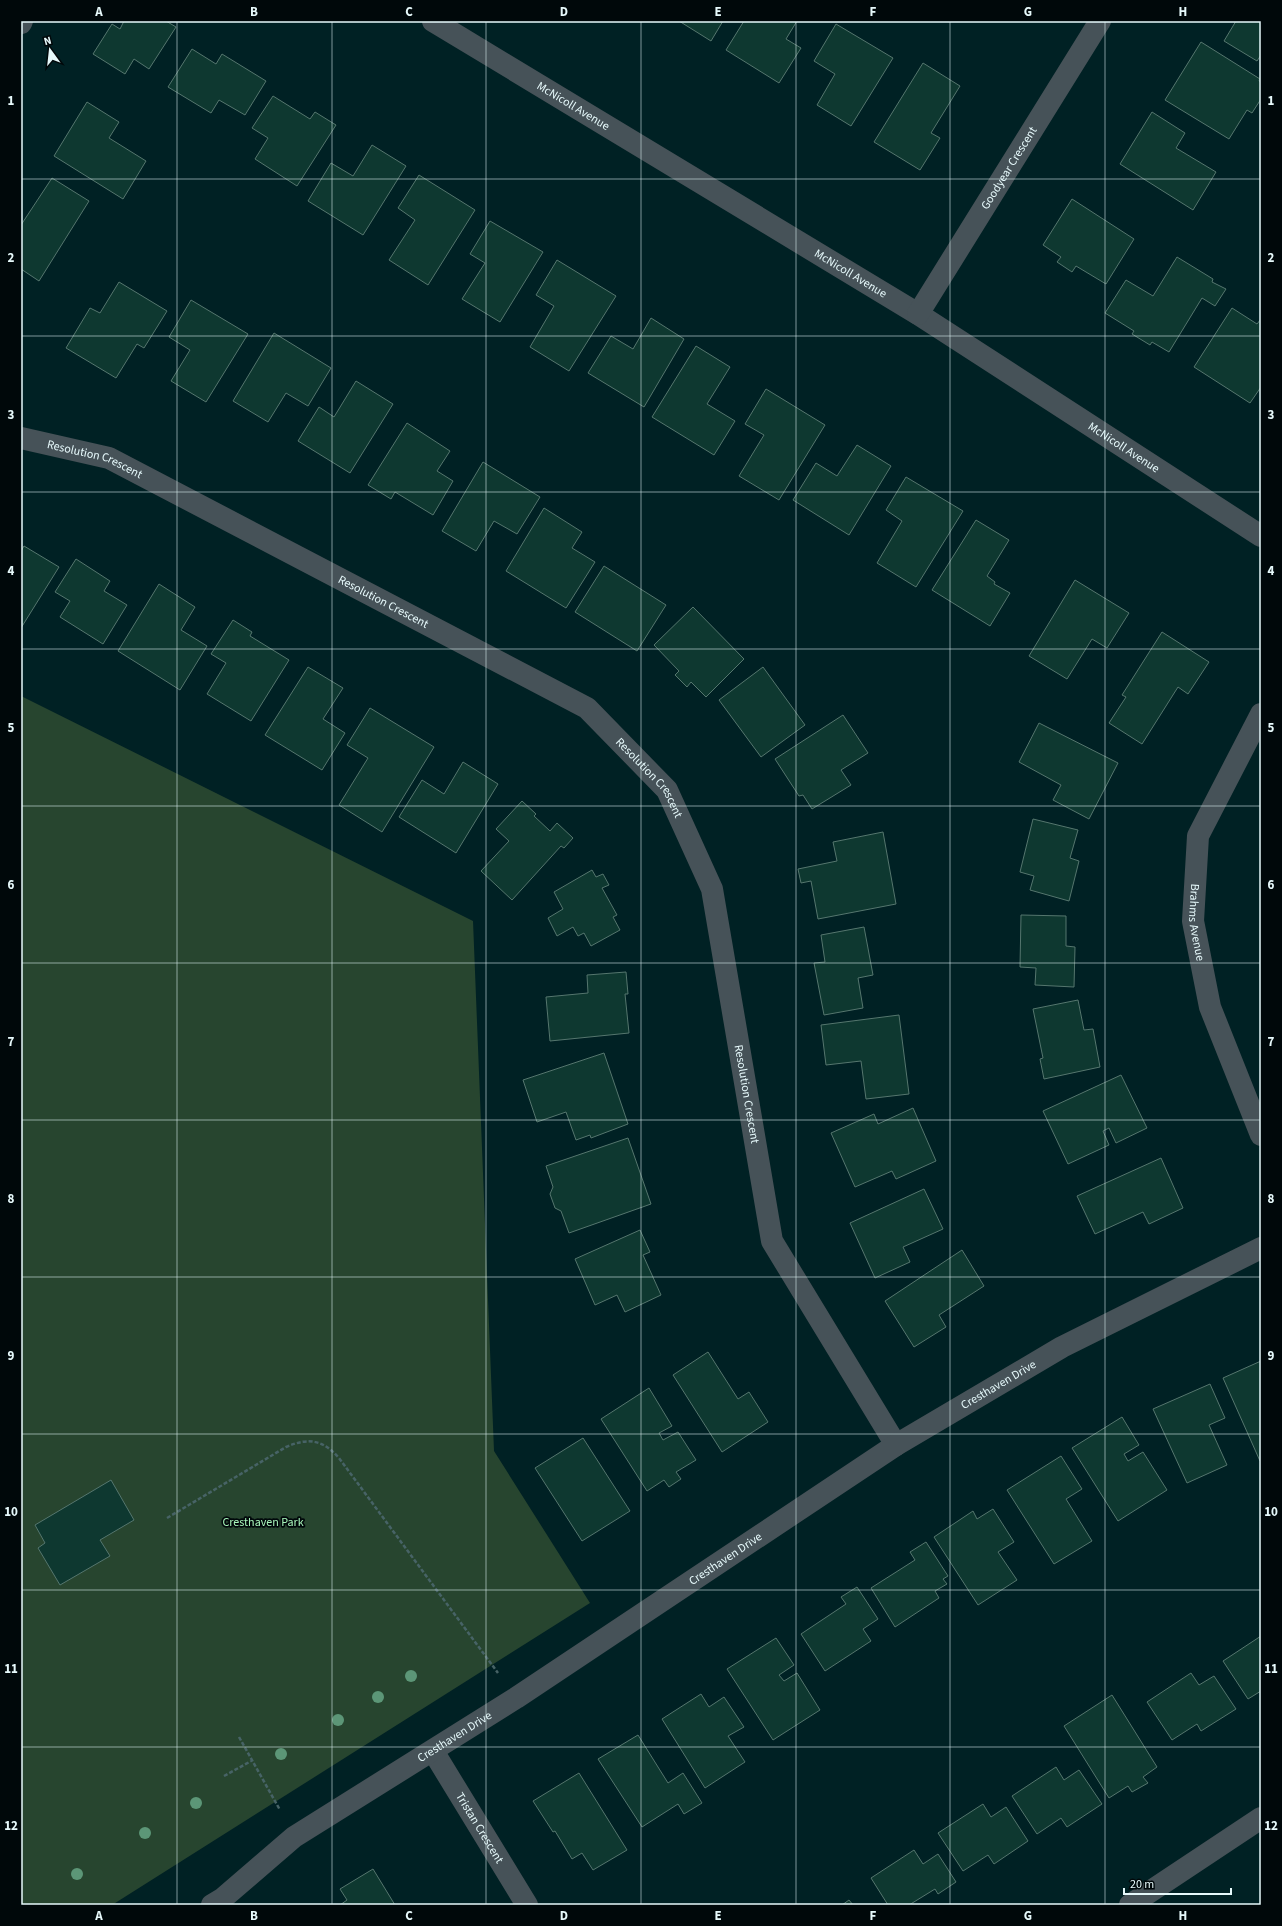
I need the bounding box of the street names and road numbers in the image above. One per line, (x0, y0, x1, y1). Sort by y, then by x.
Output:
street label: McNicoll Avenue (534, 77, 613, 134)
street label: Goodyear Crescent (977, 123, 1041, 213)
street label: McNicoll Avenue (811, 245, 890, 302)
street label: McNicoll Avenue (1085, 418, 1163, 477)
street label: Resolution Crescent (45, 436, 146, 483)
street label: Resolution Crescent (335, 571, 432, 632)
street label: Resolution Crescent (612, 734, 687, 821)
street label: Brahms Avenue (1184, 883, 1209, 962)
street label: Resolution Crescent (730, 1043, 764, 1145)
street label: Cresthaven Drive (958, 1356, 1039, 1413)
street label: Cresthaven Drive (685, 1528, 765, 1589)
street label: Cresthaven Drive (414, 1707, 495, 1766)
street label: Tristan Crescent (452, 1789, 508, 1867)

